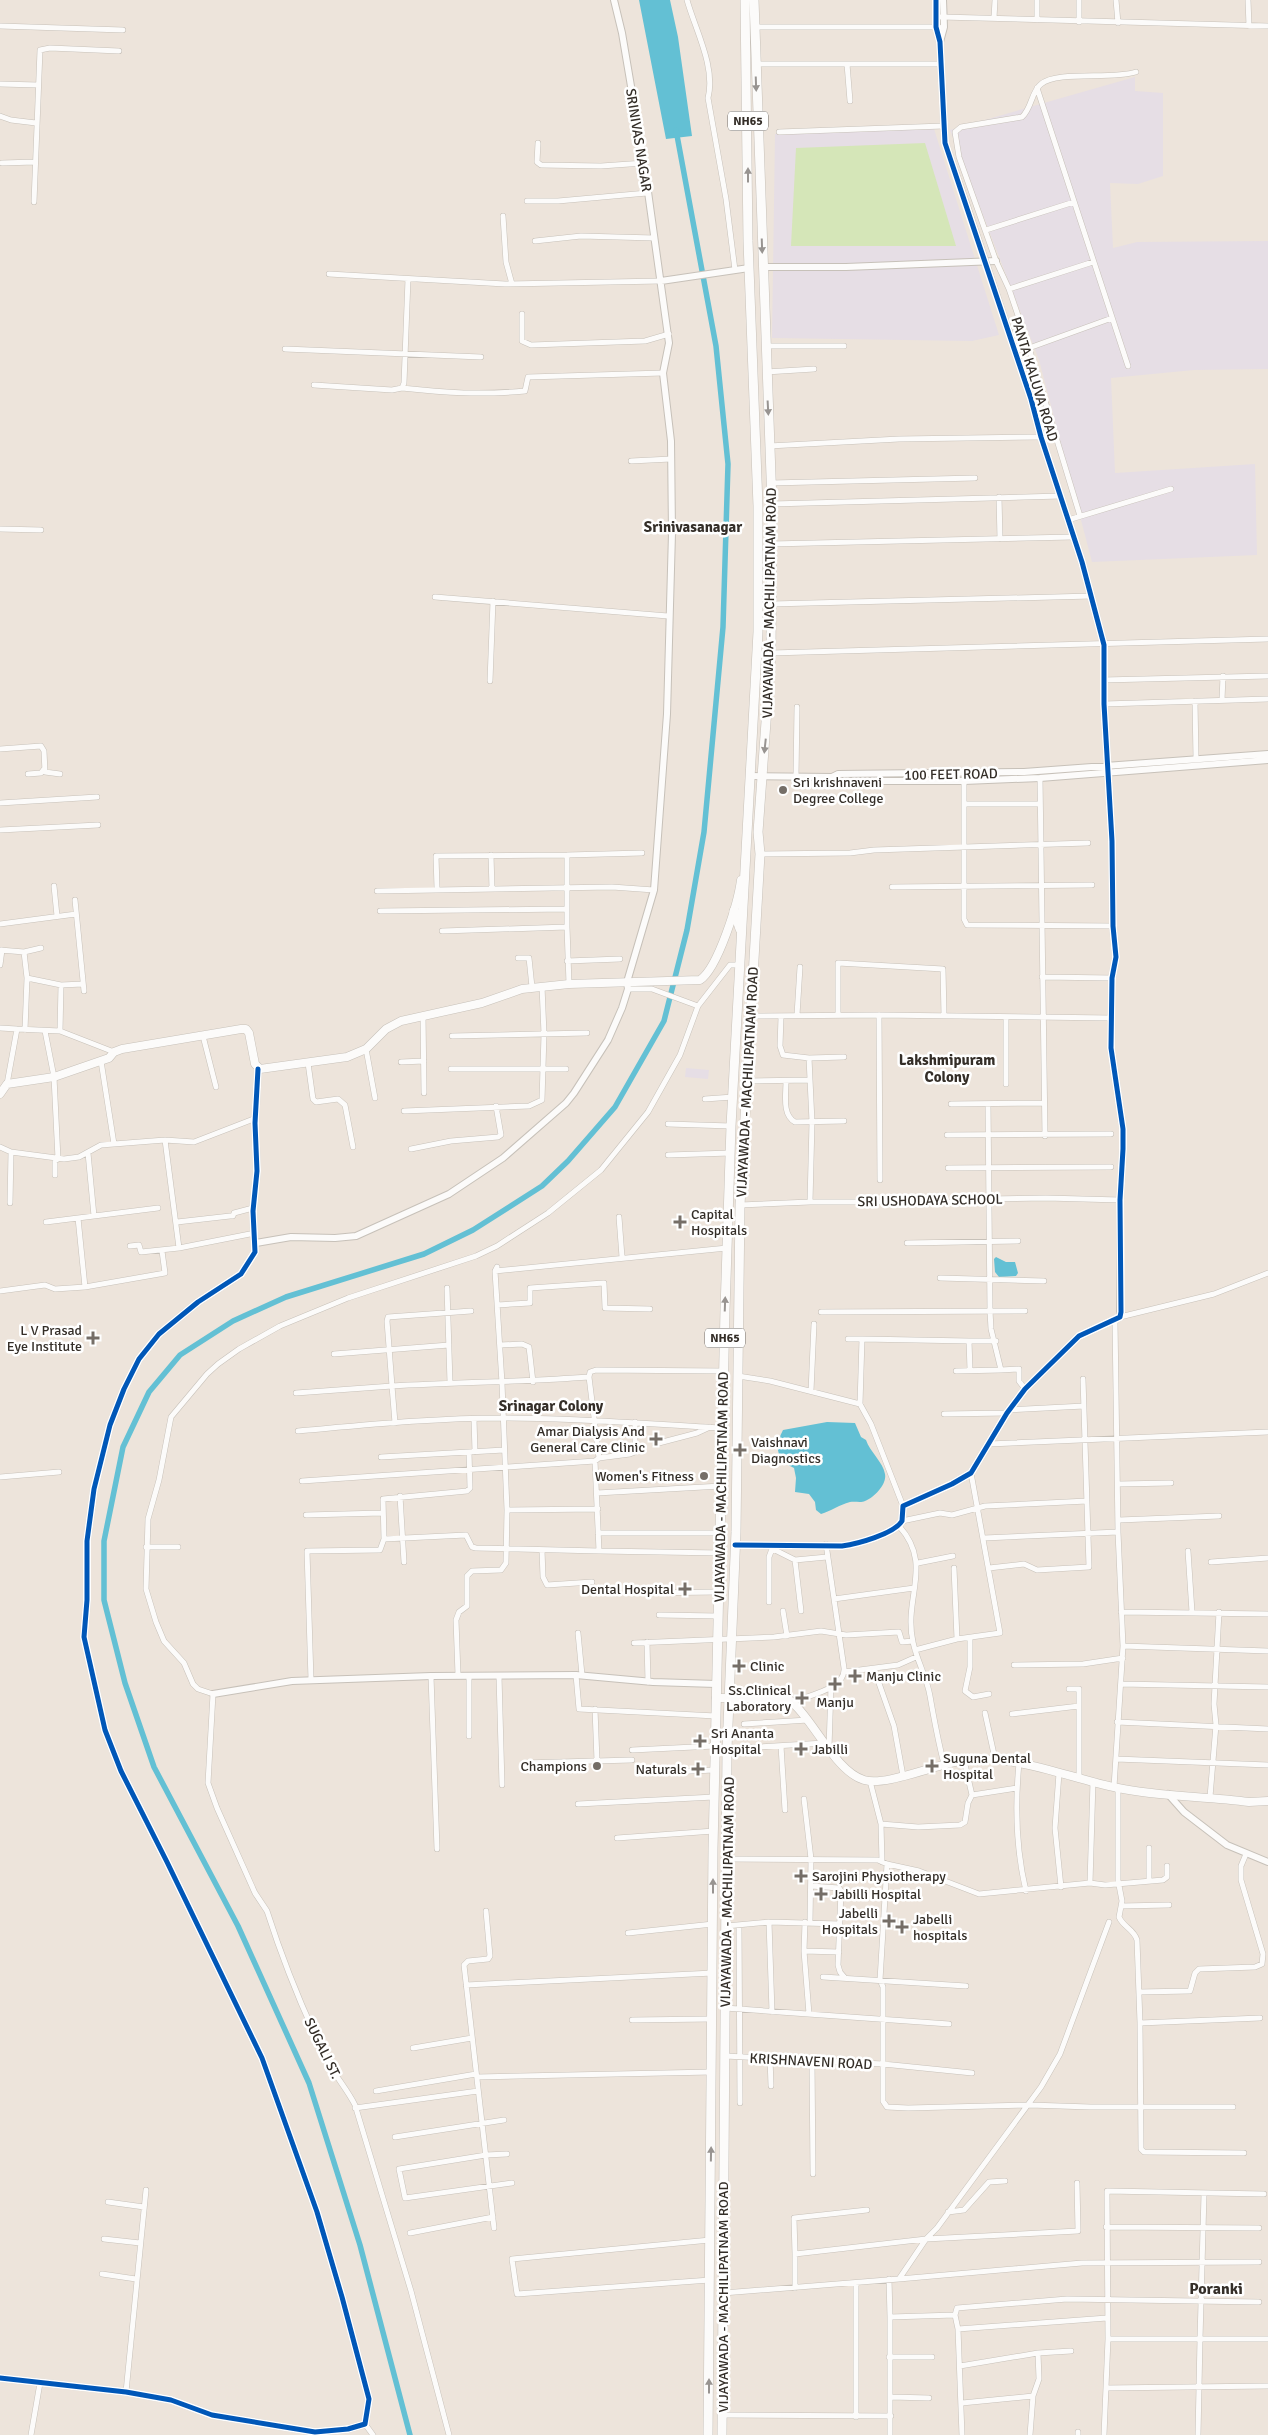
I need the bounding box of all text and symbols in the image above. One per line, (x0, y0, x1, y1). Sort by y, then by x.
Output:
one-way arrow (753, 76, 761, 92)
street label: SRINIVAS NAGAR (622, 87, 655, 193)
road number: NH65 (728, 112, 768, 130)
one-way arrow (744, 167, 752, 183)
one-way arrow (758, 238, 766, 254)
street label: PANTA KALUVA ROAD (1007, 315, 1062, 444)
one-way arrow (764, 401, 772, 417)
street label: VIJAYAWADA - MACHILIPATNAM ROAD (759, 487, 780, 719)
district label: Srinivasanagar (644, 518, 742, 536)
one-way arrow (760, 738, 768, 754)
street label: 100 FEET ROAD (904, 765, 998, 784)
place label: Sri krishnaveni Degree College (793, 774, 883, 807)
marker: Sri krishnaveni Degree College (777, 784, 789, 796)
street label: VIJAYAWADA - MACHILIPATNAM ROAD (733, 966, 762, 1198)
district label: Lakshmipuram Colony (899, 1051, 995, 1086)
street label: SRI USHODAYA SCHOOL (857, 1191, 1003, 1210)
place label: Capital Hospitals (691, 1206, 747, 1239)
marker: Capital Hospitals (673, 1215, 687, 1229)
one-way arrow (722, 1296, 730, 1312)
place label: L V Prasad Eye Institute (7, 1322, 82, 1355)
road number: NH65 (705, 1329, 745, 1348)
marker: L V Prasad Eye Institute (86, 1331, 100, 1345)
street label: VIJAYAWADA - MACHILIPATNAM ROAD (711, 1371, 732, 1603)
district label: Srinagar Colony (499, 1397, 604, 1415)
place label: Amar Dialysis And General Care Clinic (530, 1423, 645, 1456)
marker: Amar Dialysis And General Care Clinic (649, 1432, 663, 1446)
place label: Vaishnavi Diagnostics (751, 1434, 821, 1467)
marker: Vaishnavi Diagnostics (733, 1443, 747, 1457)
place label: Women's Fitness (595, 1468, 694, 1485)
marker: Women's Fitness (698, 1470, 710, 1482)
place label: Dental Hospital (581, 1581, 674, 1598)
marker: Dental Hospital (678, 1582, 692, 1596)
place label: Clinic (750, 1658, 785, 1675)
marker: Clinic (732, 1659, 746, 1673)
place label: Manju Clinic (866, 1668, 941, 1685)
marker: Manju Clinic (848, 1669, 862, 1683)
marker: Manju (828, 1677, 842, 1691)
place label: Ss.Clinical Laboratory (726, 1682, 791, 1715)
marker: Ss.Clinical Laboratory (795, 1691, 809, 1705)
place label: Manju (816, 1694, 854, 1711)
place label: Sri Ananta Hospital (711, 1725, 774, 1758)
marker: Sri Ananta Hospital (693, 1734, 707, 1748)
place label: Jabilli (812, 1741, 848, 1758)
marker: Jabilli (794, 1742, 808, 1756)
place label: Suguna Dental Hospital (943, 1750, 1031, 1783)
place label: Champions (520, 1758, 587, 1775)
marker: Suguna Dental Hospital (925, 1759, 939, 1773)
marker: Champions (591, 1760, 603, 1772)
place label: Naturals (636, 1761, 687, 1778)
marker: Naturals (691, 1762, 705, 1776)
street label: VIJAYAWADA - MACHILIPATNAM ROAD (717, 1776, 738, 2008)
place label: Sarojini Physiotherapy (812, 1868, 946, 1885)
marker: Sarojini Physiotherapy (794, 1869, 808, 1883)
one-way arrow (709, 1878, 717, 1894)
place label: Jabilli Hospital (832, 1886, 921, 1903)
marker: Jabilli Hospital (814, 1887, 828, 1901)
place label: Jabelli Hospitals (822, 1905, 878, 1938)
place label: Jabelli hospitals (913, 1911, 967, 1944)
marker: Jabelli Hospitals (882, 1914, 896, 1928)
marker: Jabelli hospitals (895, 1920, 909, 1934)
street label: SUGALI ST. (300, 2015, 345, 2081)
street label: KRISHNAVENI ROAD (749, 2050, 873, 2073)
one-way arrow (707, 2146, 715, 2162)
street label: VIJAYAWADA - MACHILIPATNAM ROAD (715, 2181, 732, 2413)
district label: Poranki (1189, 2279, 1243, 2299)
one-way arrow (705, 2378, 713, 2394)

